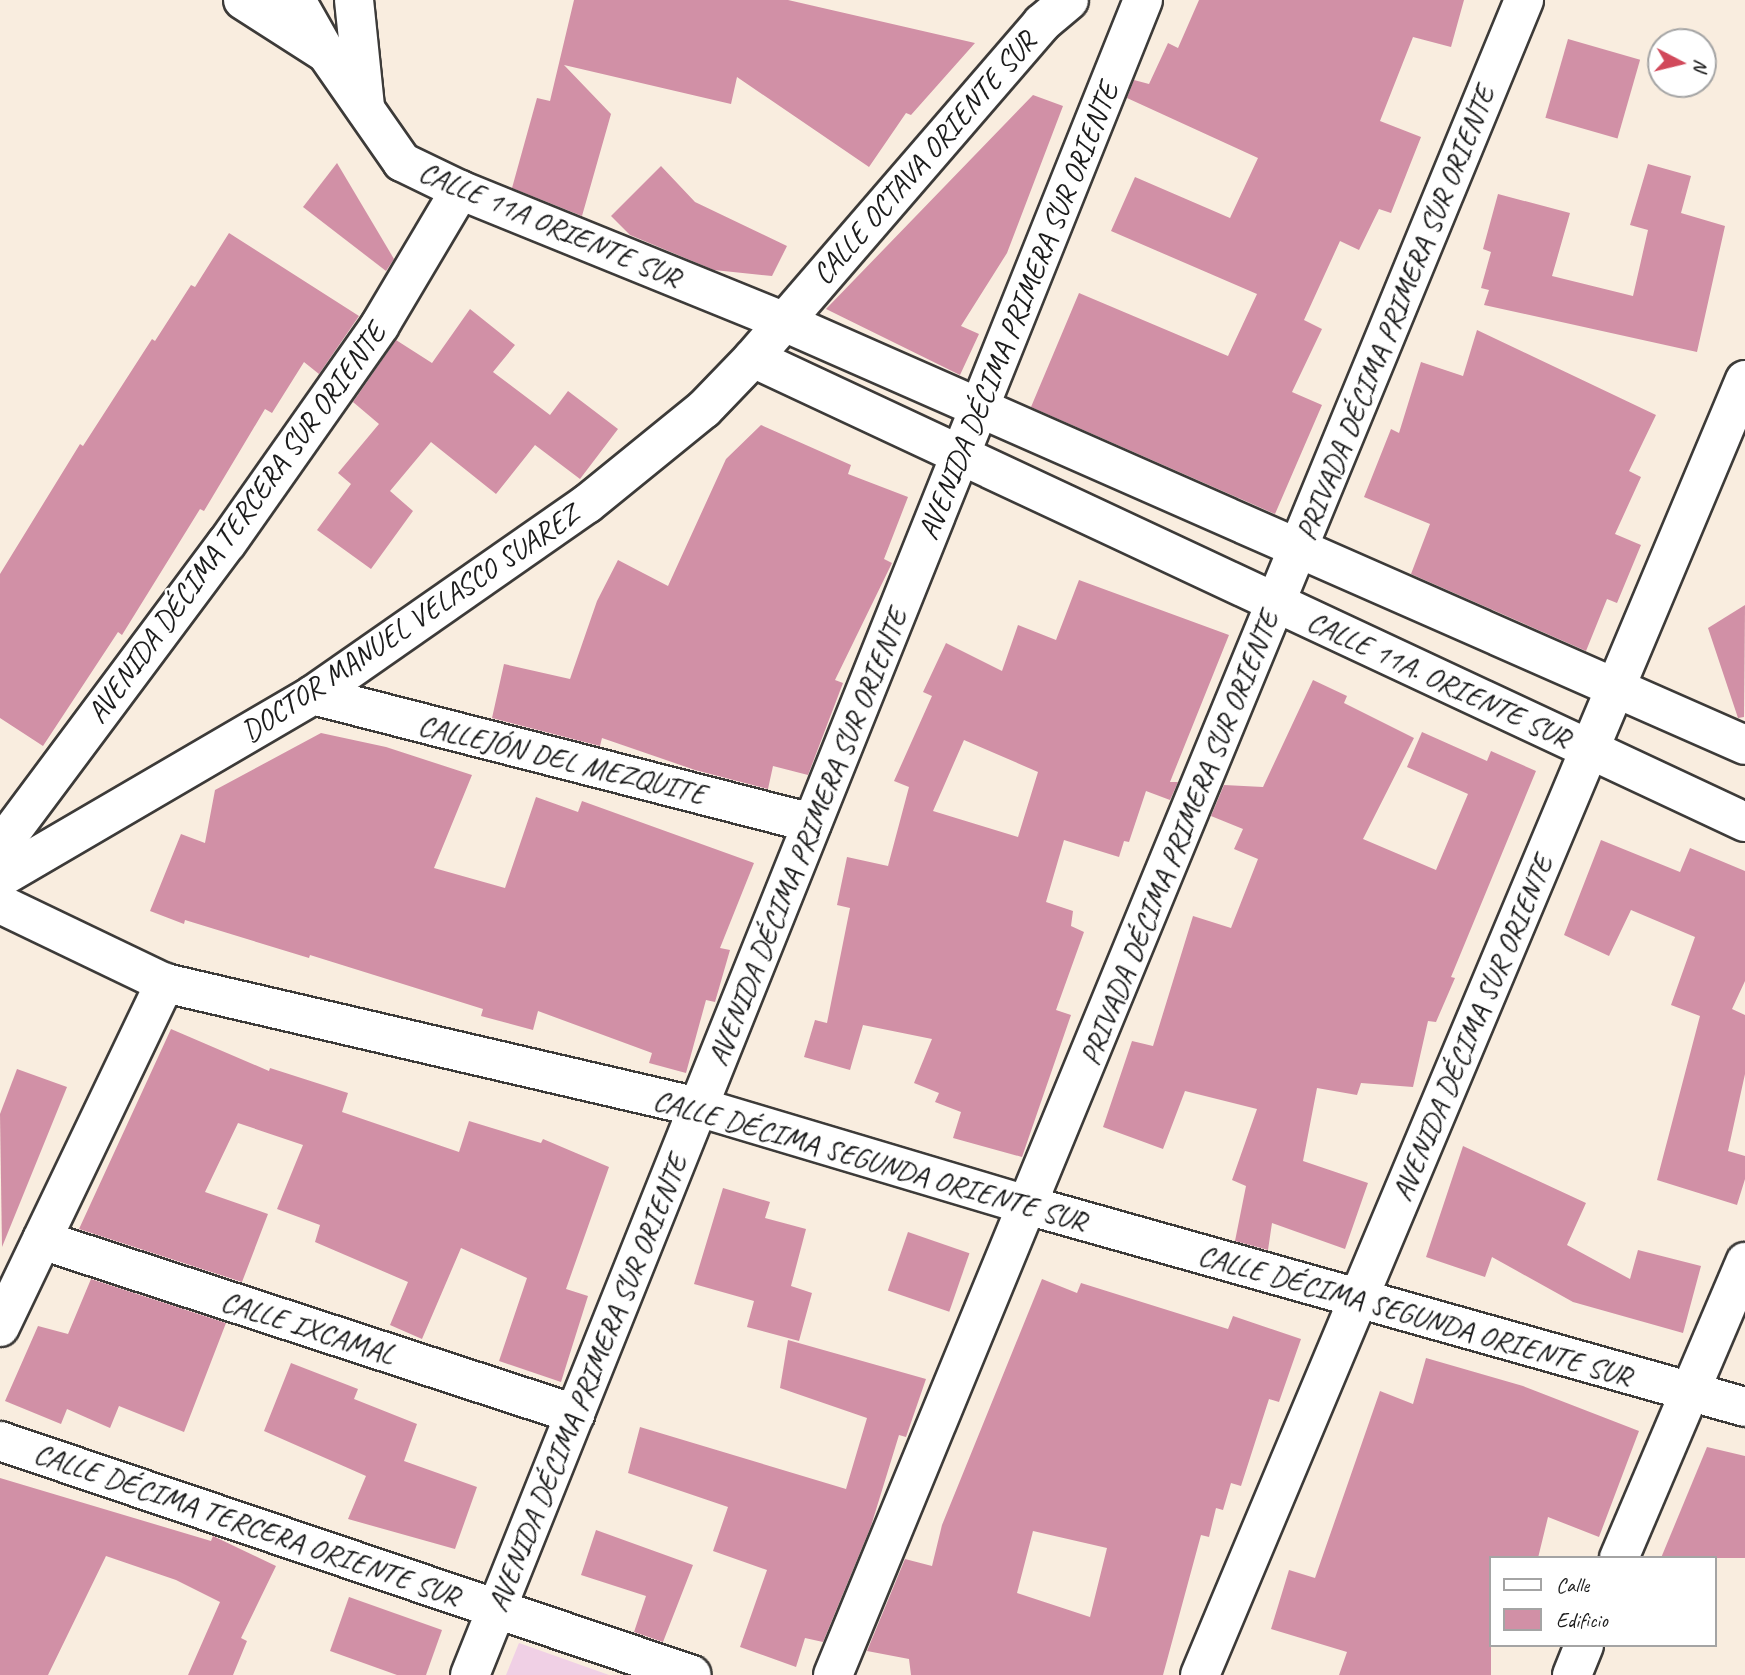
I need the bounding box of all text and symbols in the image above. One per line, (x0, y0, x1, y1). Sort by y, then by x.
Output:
street label: CALLE OCTAVA ORIENTE SUR (805, 25, 1043, 291)
north arrow (1647, 28, 1717, 98)
text: N (1688, 58, 1713, 73)
street label: AVENIDA DÉCIMA PRIMERA SUR ORIENTE (910, 78, 1126, 544)
street label: PRIVADA DÉCIMA PRIMERA SUR ORIENTE (1287, 81, 1503, 545)
street label: CALLE 11A ORIENTE SUR (414, 153, 686, 295)
street label: AVENIDA DÉCIMA TERCERA SUR ORIENTE (79, 317, 393, 729)
street label: DOCTOR MANUEL VELASCO SUAREZ (235, 497, 585, 749)
street label: CALLE 11A. ORIENTE SUR (1302, 602, 1576, 756)
street label: AVENIDA DÉCIMA PRIMERA SUR ORIENTE (699, 604, 915, 1070)
street label: PRIVADA DÉCIMA PRIMERA SUR ORIENTE (1071, 606, 1287, 1070)
street label: CALLEJÓN DEL MEZQUITE (415, 706, 709, 812)
street label: AVENIDA DÉCIMA SUR ORIENTE (1383, 850, 1561, 1206)
street label: CALLE DÉCIMA SEGUNDA ORIENTE SUR (649, 1081, 1091, 1239)
street label: AVENIDA DÉCIMA PRIMERA SUR ORIENTE (479, 1150, 695, 1616)
street label: CALLE DÉCIMA SEGUNDA ORIENTE SUR (1194, 1236, 1636, 1394)
street label: CALLE IXCAMAL (217, 1282, 399, 1372)
street label: CALLE DÉCIMA TERCERA ORIENTE SUR (30, 1434, 464, 1614)
legend (1490, 1556, 1717, 1647)
text: Calle (1556, 1572, 1589, 1598)
text: Edificio (1556, 1607, 1608, 1633)

